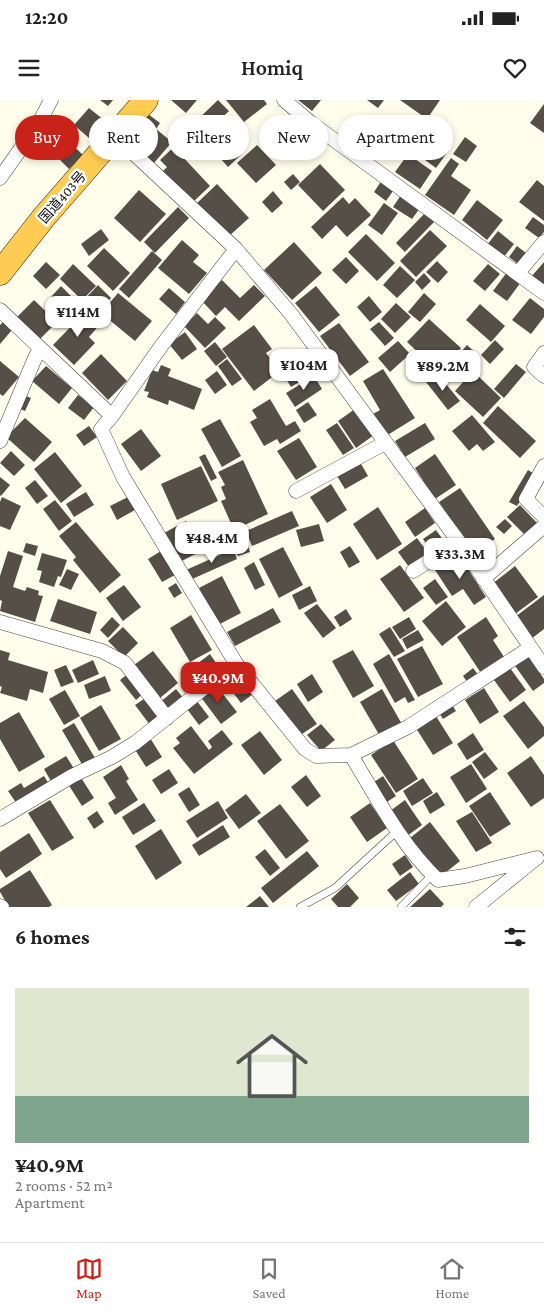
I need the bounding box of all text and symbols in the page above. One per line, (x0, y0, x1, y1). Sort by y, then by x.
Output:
text: 12:20 (25, 7, 68, 28)
icon: menu (15, 54, 43, 82)
icon: heart (501, 54, 529, 82)
text: Homiq (241, 55, 303, 80)
chip: Buy (15, 115, 79, 160)
chip: Rent (89, 115, 158, 160)
chip: Filters (168, 115, 249, 160)
chip: New (259, 115, 328, 160)
chip: Apartment (338, 115, 453, 160)
street label: 国道403号 (35, 168, 89, 226)
pin: ¥114M (43, 296, 113, 338)
text: ¥114M (56, 303, 100, 320)
pin: ¥104M (269, 348, 339, 391)
pin: ¥89.2M (402, 350, 484, 392)
text: ¥104M (280, 356, 328, 373)
text: ¥89.2M (417, 357, 469, 374)
pin: ¥48.4M (171, 522, 253, 564)
text: ¥48.4M (186, 529, 238, 546)
pin: ¥33.3M (419, 538, 501, 580)
text: ¥33.3M (435, 545, 485, 562)
pin: ¥40.9M (177, 662, 259, 704)
text: ¥40.9M (192, 669, 244, 686)
icon: filters (501, 923, 529, 951)
text: 6 homes (15, 925, 90, 949)
icon: home (227, 1021, 317, 1111)
text: ¥40.9M (15, 1153, 84, 1177)
text: 2 rooms · 52 m² (15, 1177, 113, 1194)
text: Apartment (15, 1194, 85, 1211)
tab: Map (75, 1255, 103, 1301)
tab: Saved (253, 1255, 286, 1301)
tab: Home (436, 1255, 469, 1301)

